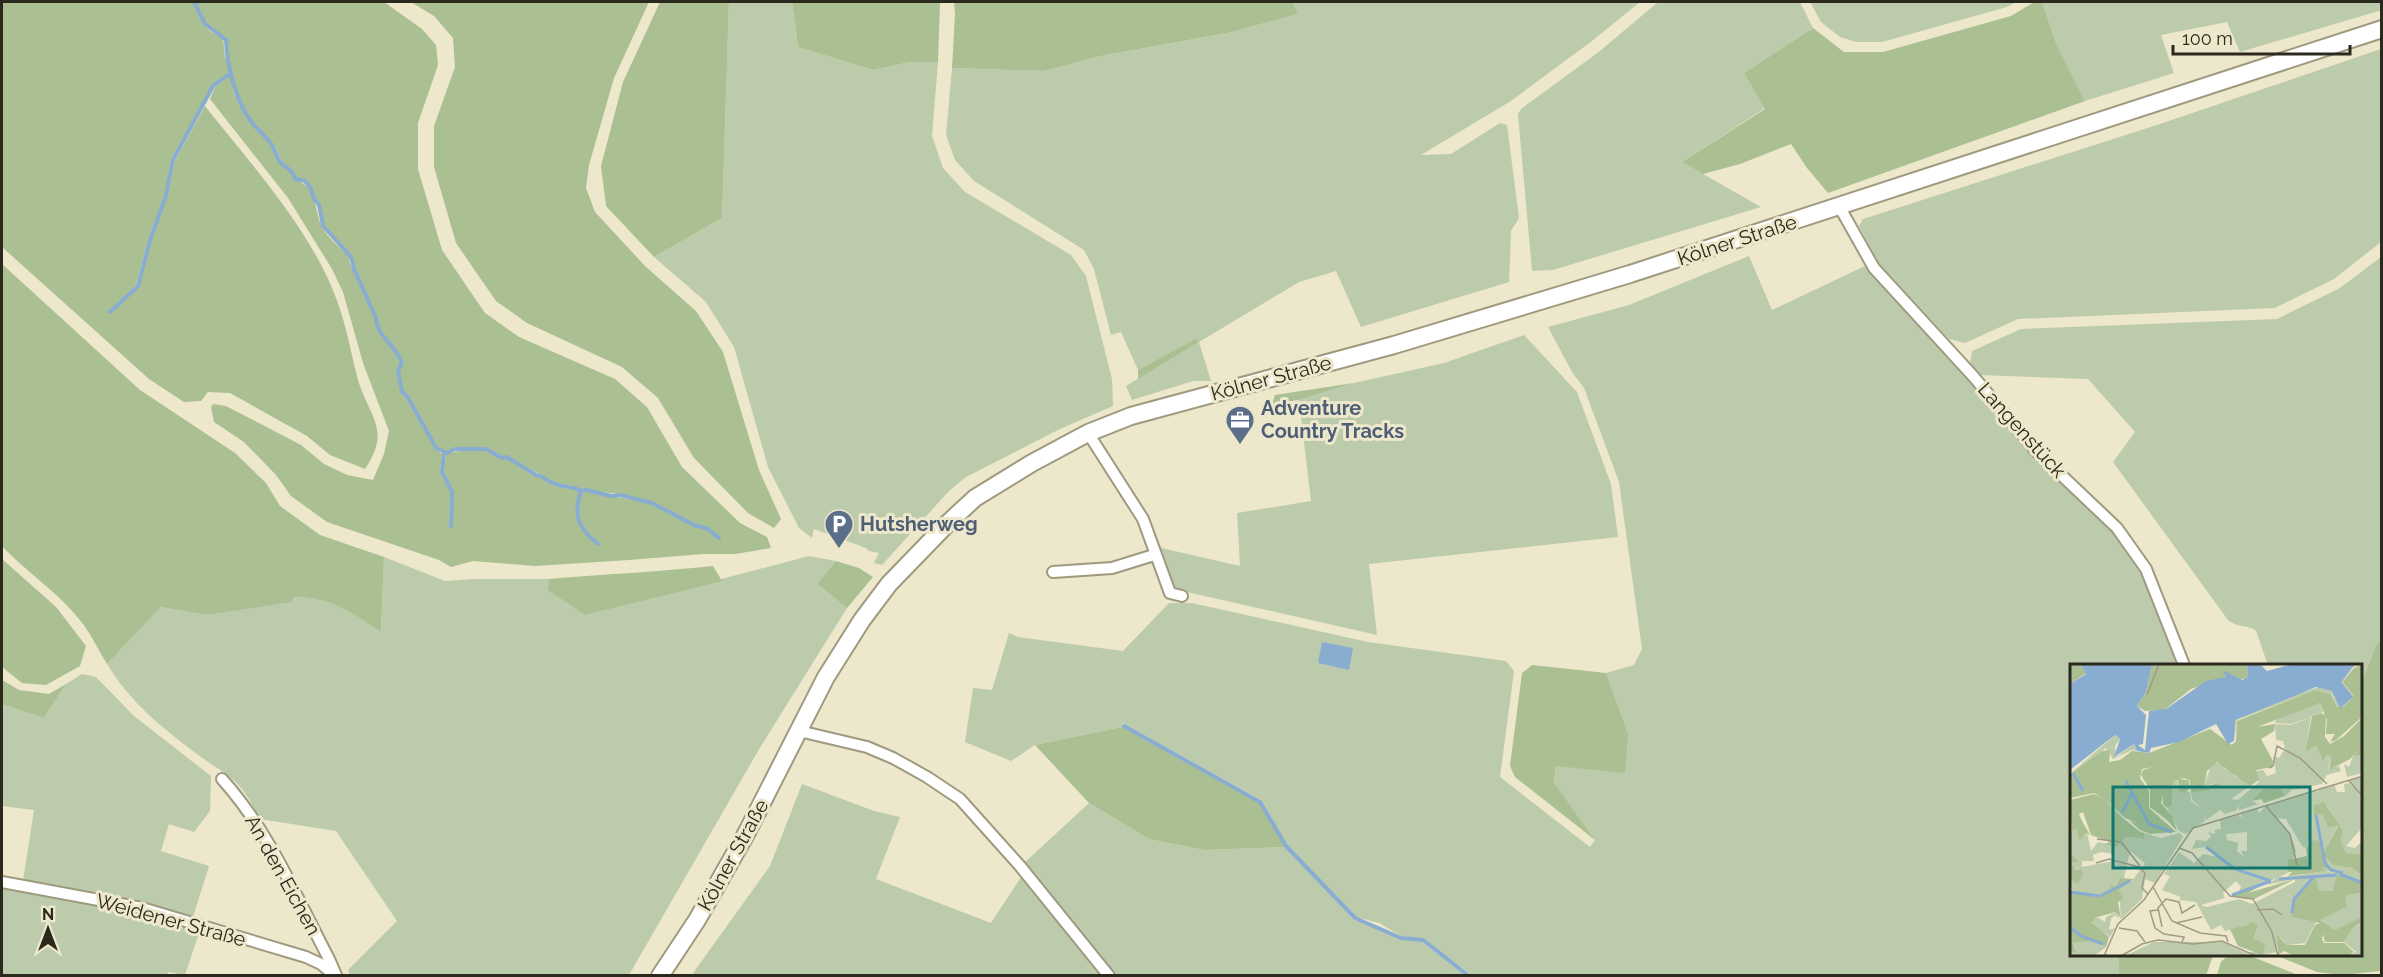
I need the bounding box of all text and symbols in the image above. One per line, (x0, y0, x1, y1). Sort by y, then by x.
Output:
scale bar (2173, 18, 2350, 56)
text: 100 m (2182, 28, 2233, 49)
street label: Kölner Straße (1674, 209, 1800, 271)
street label: Kölner Straße (1208, 350, 1334, 406)
street label: Langenstück (1973, 377, 2071, 483)
place label: Adventure Country Tracks (1261, 396, 1404, 443)
office icon: Adventure Country Tracks (1224, 404, 1256, 446)
parking icon: Hutsherweg (823, 508, 855, 550)
place label: Hutsherweg (860, 512, 978, 536)
inset map (2070, 664, 2362, 956)
street label: Kölner Straße (692, 795, 774, 915)
street label: An den Eichen (240, 811, 326, 939)
street label: Weidener Straße (93, 888, 249, 952)
north arrow (18, 899, 78, 959)
text: N (42, 905, 54, 924)

